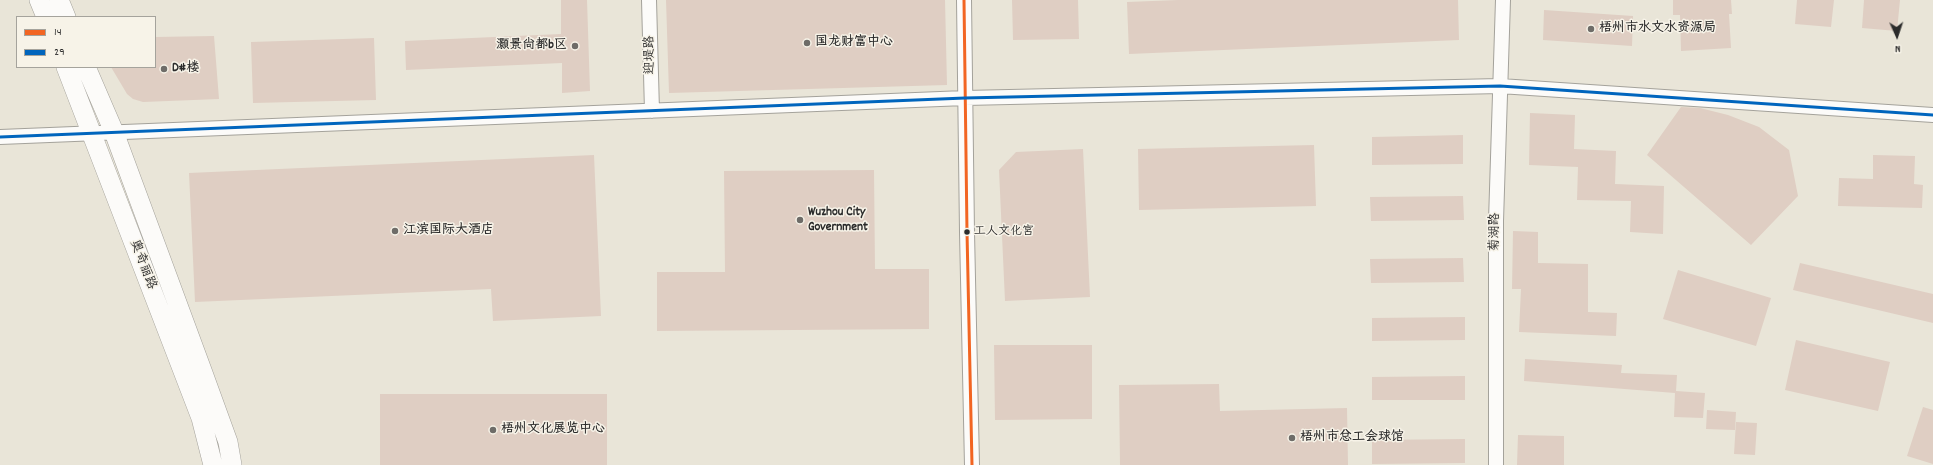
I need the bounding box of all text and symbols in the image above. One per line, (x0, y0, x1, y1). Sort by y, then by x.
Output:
legend (16, 16, 156, 68)
north arrow (1877, 16, 1917, 56)
place label: 梧州市水文水资源局 (1599, 21, 1716, 37)
text: 14 (54, 24, 62, 41)
marker: 梧州市水文水资源局 (1586, 24, 1596, 34)
street label: 迎堤路 (643, 35, 659, 75)
place label: 国龙财富中心 (815, 35, 893, 51)
place label: 灏景尚都b区 (496, 38, 567, 54)
marker: 国龙财富中心 (802, 38, 812, 48)
text: N (1894, 40, 1901, 56)
marker: 灏景尚都b区 (570, 41, 580, 51)
text: 29 (54, 44, 65, 61)
place label: D#楼 (172, 61, 199, 77)
marker: D#楼 (159, 64, 169, 74)
place label: Wuzhou City Government (808, 205, 868, 236)
street label: 菊湖路 (1488, 213, 1504, 251)
marker: Wuzhou City Government (795, 215, 805, 225)
place label: 江滨国际大酒店 (403, 223, 494, 239)
place label: 工人文化宫 (974, 225, 1034, 239)
marker: 江滨国际大酒店 (390, 226, 400, 236)
marker: 工人文化宫 (962, 227, 972, 237)
street label: 奥奇丽路 (125, 238, 159, 292)
place label: 梧州文化展览中心 (501, 422, 605, 438)
marker: 梧州文化展览中心 (488, 425, 498, 435)
place label: 梧州市总工会球馆 (1300, 430, 1404, 446)
marker: 梧州市总工会球馆 (1287, 433, 1297, 443)

